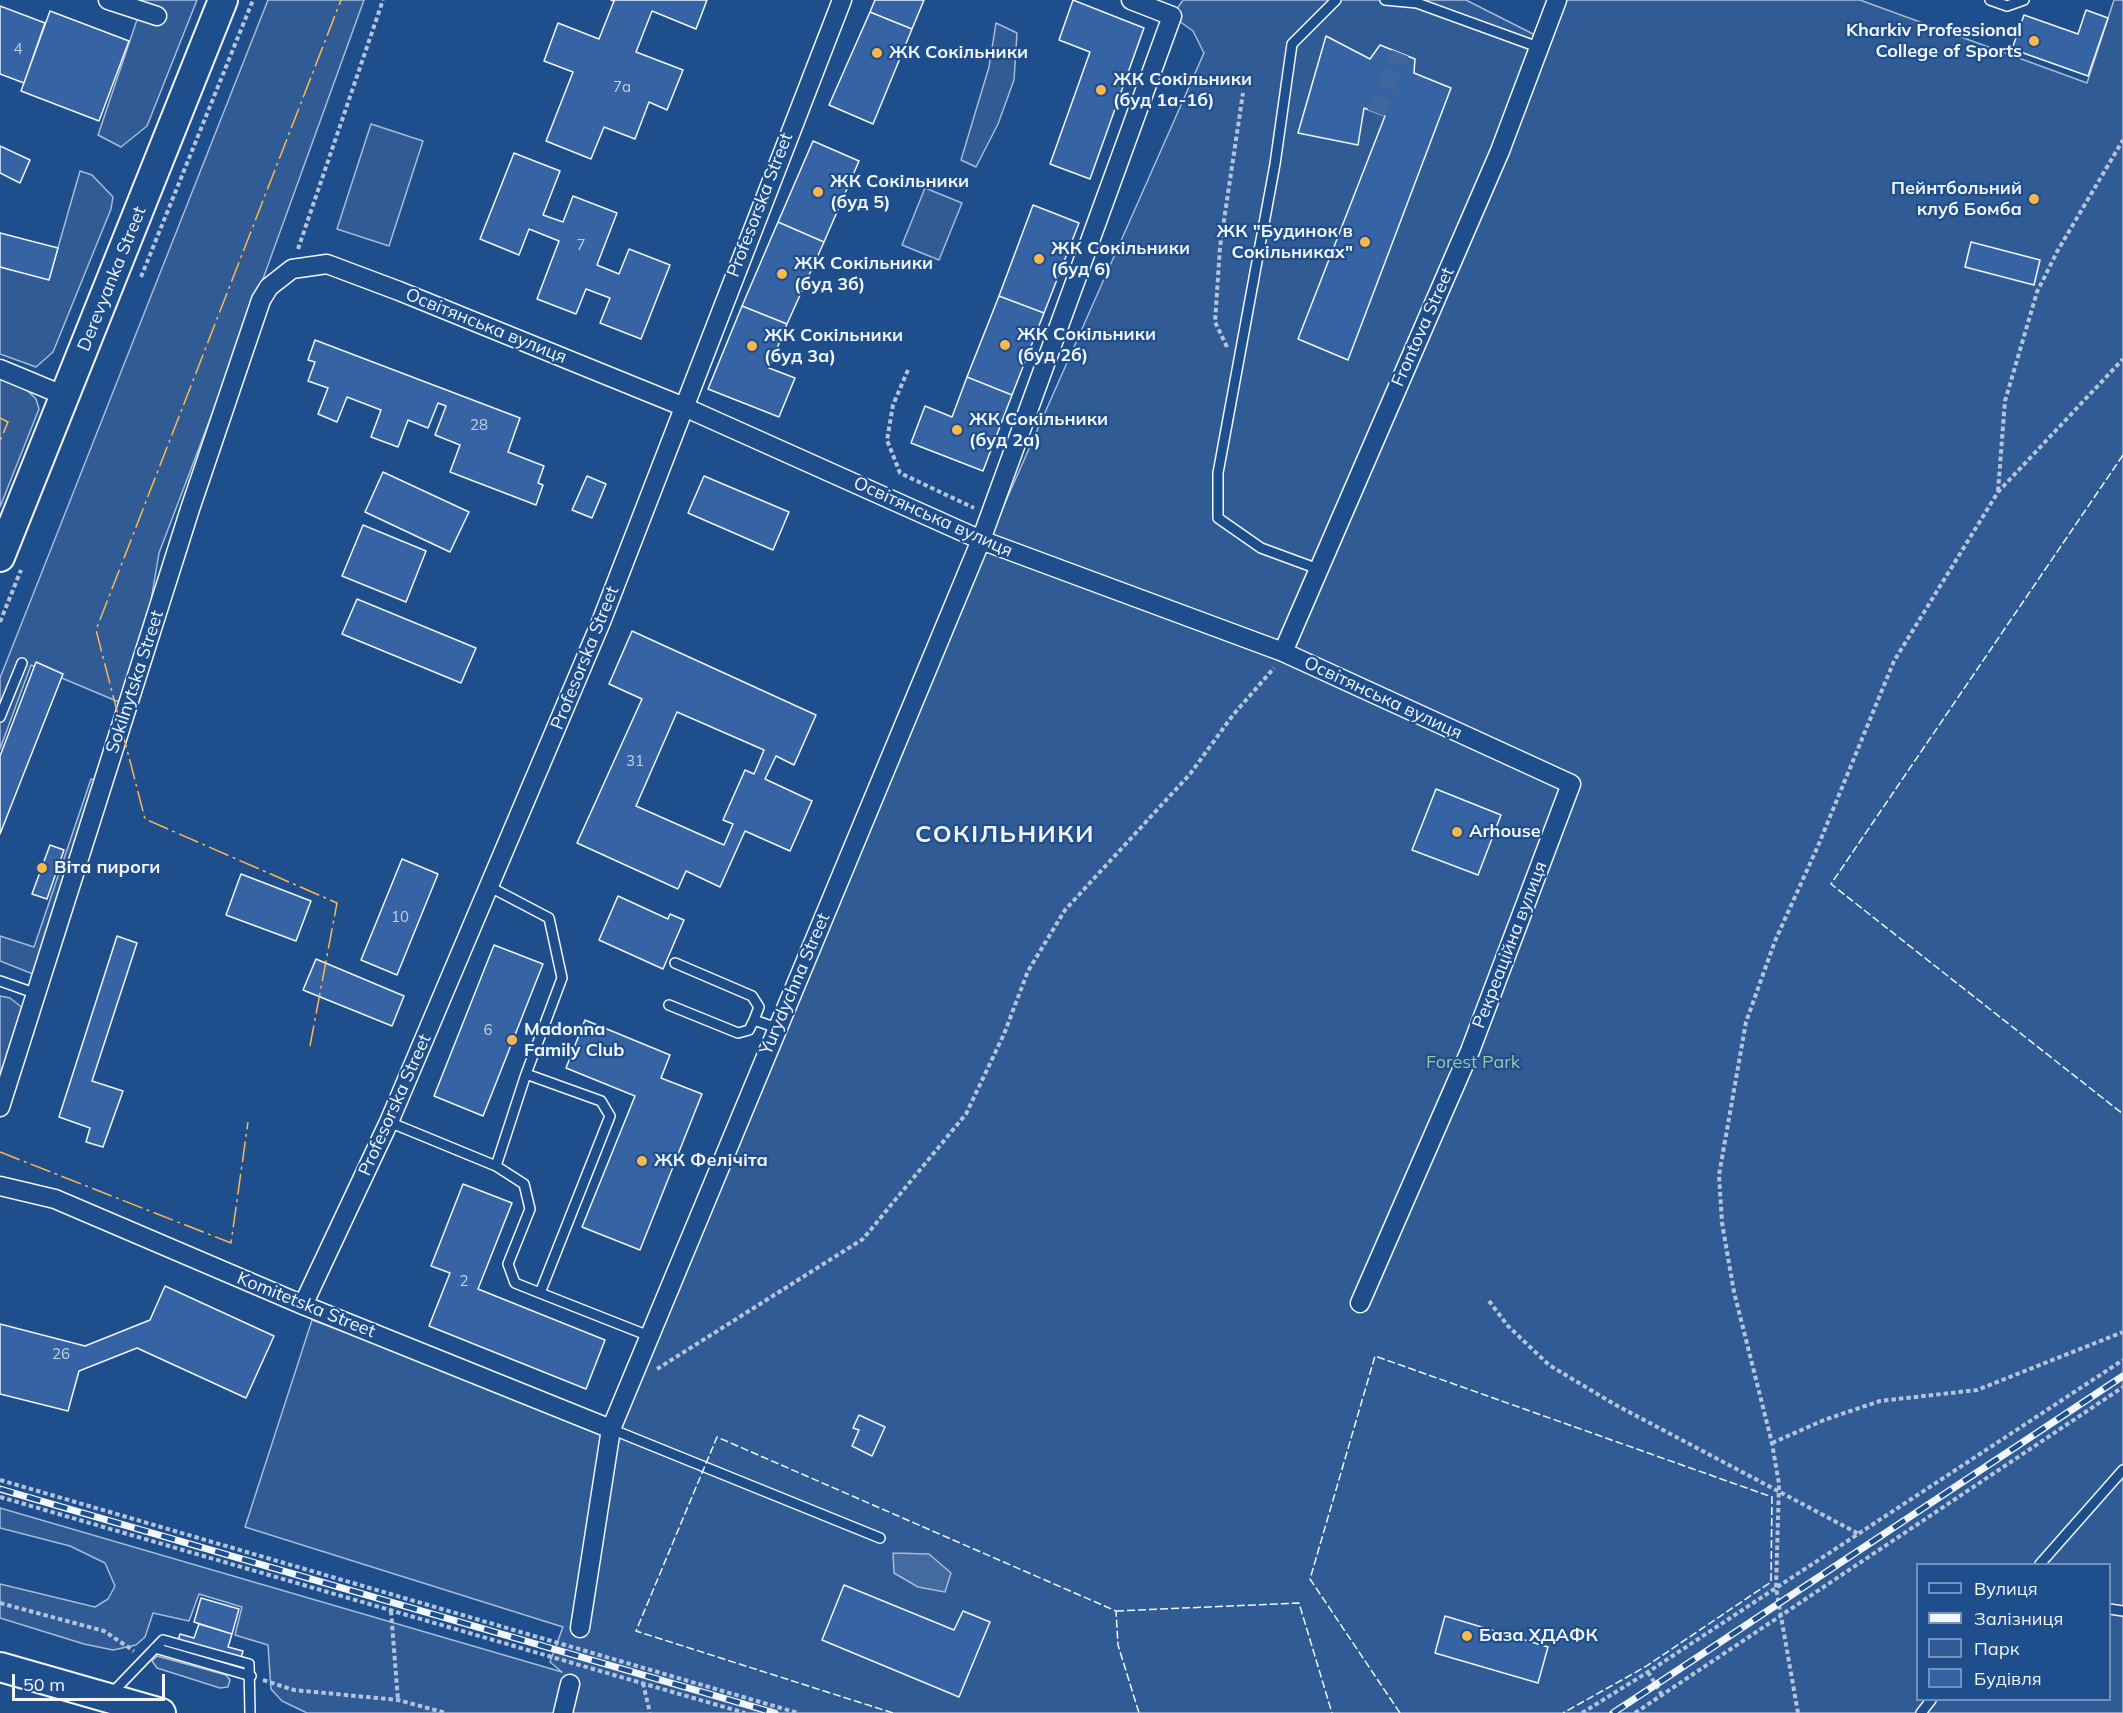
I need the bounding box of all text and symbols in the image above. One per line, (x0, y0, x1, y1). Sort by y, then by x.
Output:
place label: Kharkiv Professional College of Sports (1846, 20, 2022, 63)
marker: Kharkiv Professional College of Sports (2027, 34, 2041, 48)
house number: 4 (14, 40, 22, 58)
place label: ЖК Сокільники (889, 42, 1028, 64)
marker: ЖК Сокільники (870, 46, 884, 60)
place label: ЖК Сокільники (буд 1а-1б) (1113, 69, 1252, 112)
house number: 7а (613, 78, 631, 96)
marker: ЖК Сокільники (буд 1а-1б) (1094, 83, 1108, 97)
street label: Profesorska Street (723, 130, 797, 280)
place label: ЖК Сокільники (буд 5) (830, 171, 969, 213)
place label: Пейнтбольний клуб Бомба (1891, 178, 2022, 220)
marker: ЖК Сокільники (буд 5) (811, 185, 825, 199)
marker: Пейнтбольний клуб Бомба (2027, 192, 2041, 206)
street label: Derevyanka Street (73, 203, 151, 355)
place label: ЖК "Будинок в Сокільниках" (1217, 221, 1353, 264)
marker: ЖК "Будинок в Сокільниках" (1358, 235, 1372, 249)
house number: 7 (577, 236, 585, 254)
place label: ЖК Сокільники (буд 6) (1051, 238, 1190, 280)
marker: ЖК Сокільники (буд 6) (1032, 252, 1046, 266)
place label: ЖК Сокільники (буд 3б) (794, 253, 933, 296)
street label: Frontova Street (1387, 264, 1459, 390)
marker: ЖК Сокільники (буд 3б) (775, 267, 789, 281)
street label: Освітянська вулиця (402, 284, 570, 368)
place label: ЖК Сокільники (буд 2б) (1017, 324, 1156, 366)
place label: ЖК Сокільники (буд 3а) (764, 325, 903, 368)
marker: ЖК Сокільники (буд 2б) (998, 338, 1012, 352)
marker: ЖК Сокільники (буд 3а) (745, 339, 759, 353)
place label: ЖК Сокільники (буд 2а) (969, 409, 1108, 452)
house number: 28 (470, 416, 488, 434)
marker: ЖК Сокільники (буд 2а) (950, 423, 964, 437)
street label: Освітянська вулиця (850, 472, 1016, 562)
street label: Profesorska Street (546, 583, 624, 733)
street label: Sokilnytska Street (102, 608, 168, 756)
street label: Освітянська вулиця (1300, 652, 1466, 744)
house number: 31 (626, 752, 644, 770)
district label: СОКІЛЬНИКИ (915, 821, 1095, 849)
place label: Arhouse (1469, 821, 1541, 843)
marker: Arhouse (1450, 825, 1464, 839)
place label: Віта пироги (54, 857, 160, 879)
street label: Рекреаційна вулиця (1468, 858, 1552, 1032)
marker: Віта пироги (35, 861, 49, 875)
house number: 10 (391, 908, 409, 926)
street label: Yurydychna Street (755, 910, 835, 1058)
place label: Madonna Family Club (524, 1019, 624, 1062)
house number: 6 (484, 1021, 492, 1039)
street label: Profesorska Street (354, 1031, 436, 1179)
marker: Madonna Family Club (505, 1033, 519, 1047)
park label: Forest Park (1426, 1052, 1520, 1074)
place label: ЖК Фелічіта (654, 1150, 768, 1172)
marker: ЖК Фелічіта (635, 1154, 649, 1168)
street label: Komitetska Street (234, 1267, 378, 1343)
house number: 2 (460, 1272, 468, 1290)
house number: 26 (52, 1345, 70, 1363)
legend (1916, 1563, 2111, 1701)
text: Вулиця (1974, 1577, 2038, 1600)
text: Залізниця (1974, 1607, 2063, 1630)
place label: База ХДАФК (1479, 1625, 1598, 1647)
marker: База ХДАФК (1460, 1629, 1474, 1643)
text: Парк (1974, 1637, 2019, 1660)
scale bar (15, 1662, 168, 1700)
text: Будівля (1974, 1667, 2042, 1690)
text: 50 m (23, 1673, 65, 1696)

